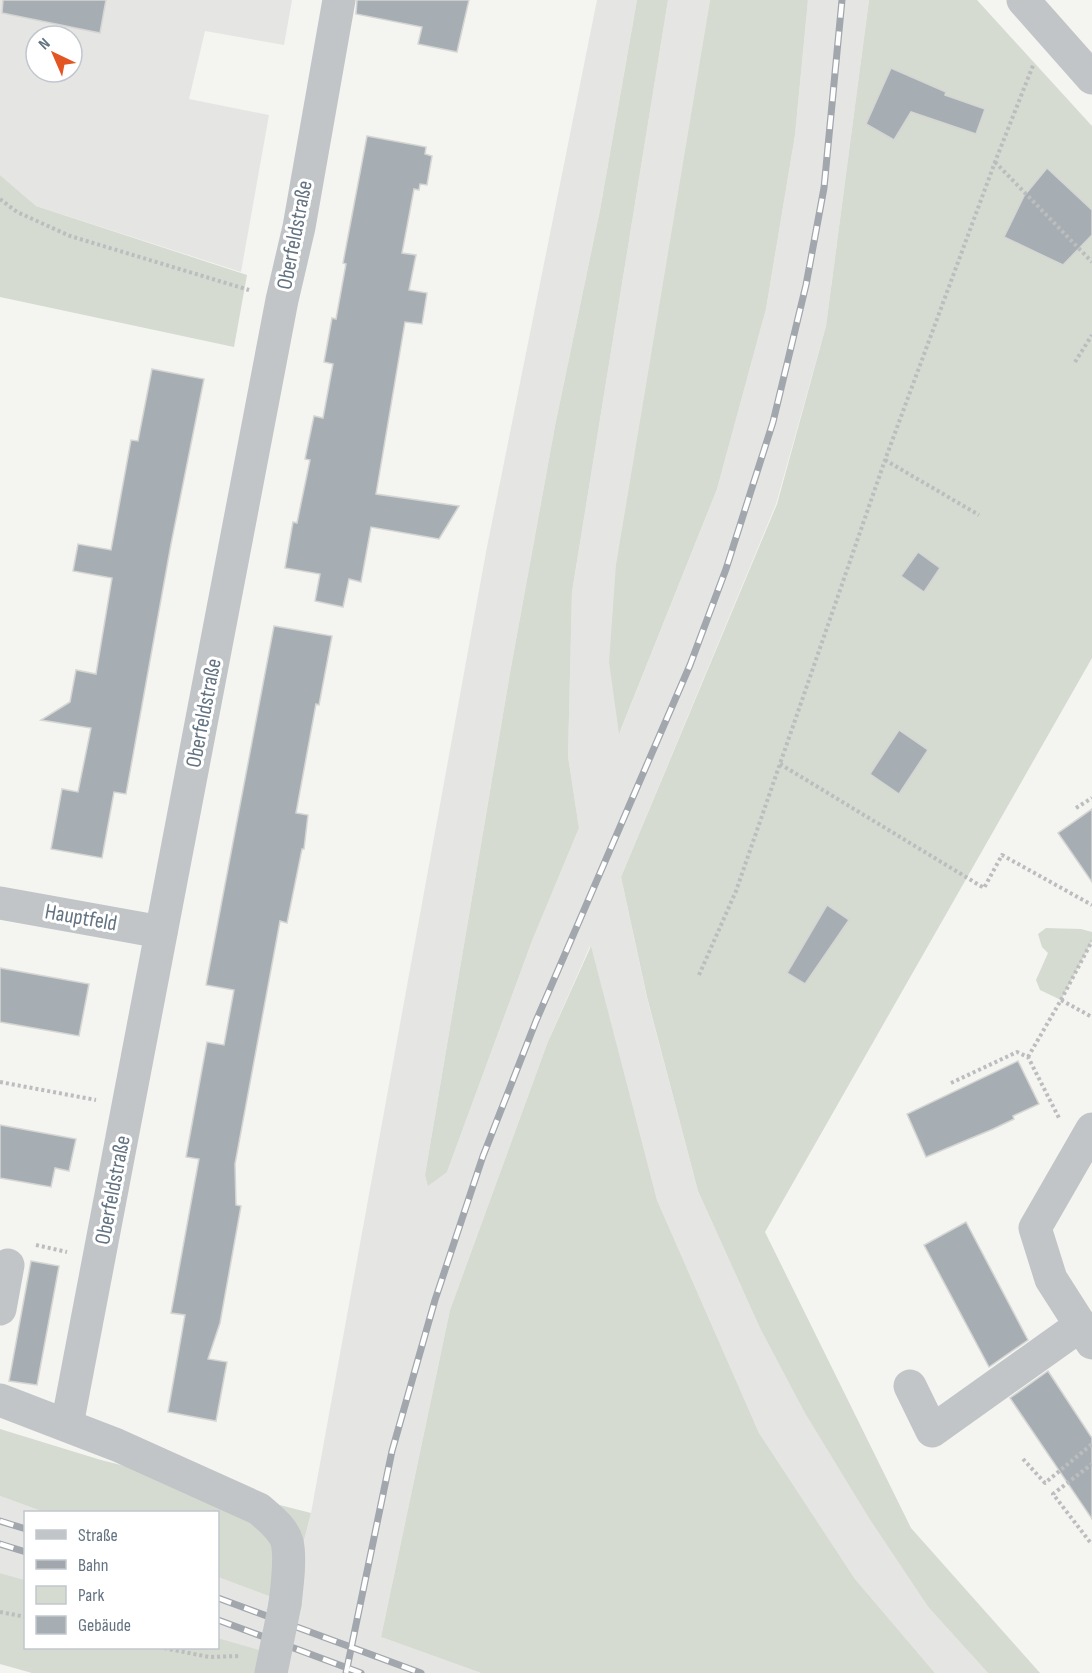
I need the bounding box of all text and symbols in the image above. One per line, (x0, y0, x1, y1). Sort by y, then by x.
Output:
north arrow (24, 24, 84, 84)
text: N (35, 34, 54, 54)
street label: Oberfeldstraße (271, 178, 319, 292)
street label: Oberfeldstraße (180, 656, 228, 770)
street label: Hauptfeld (43, 898, 119, 938)
street label: Oberfeldstraße (89, 1133, 137, 1247)
legend (24, 1511, 219, 1649)
text: Straße (78, 1525, 118, 1546)
text: Bahn (78, 1555, 108, 1576)
text: Park (78, 1585, 104, 1606)
text: Gebäude (78, 1615, 131, 1636)

